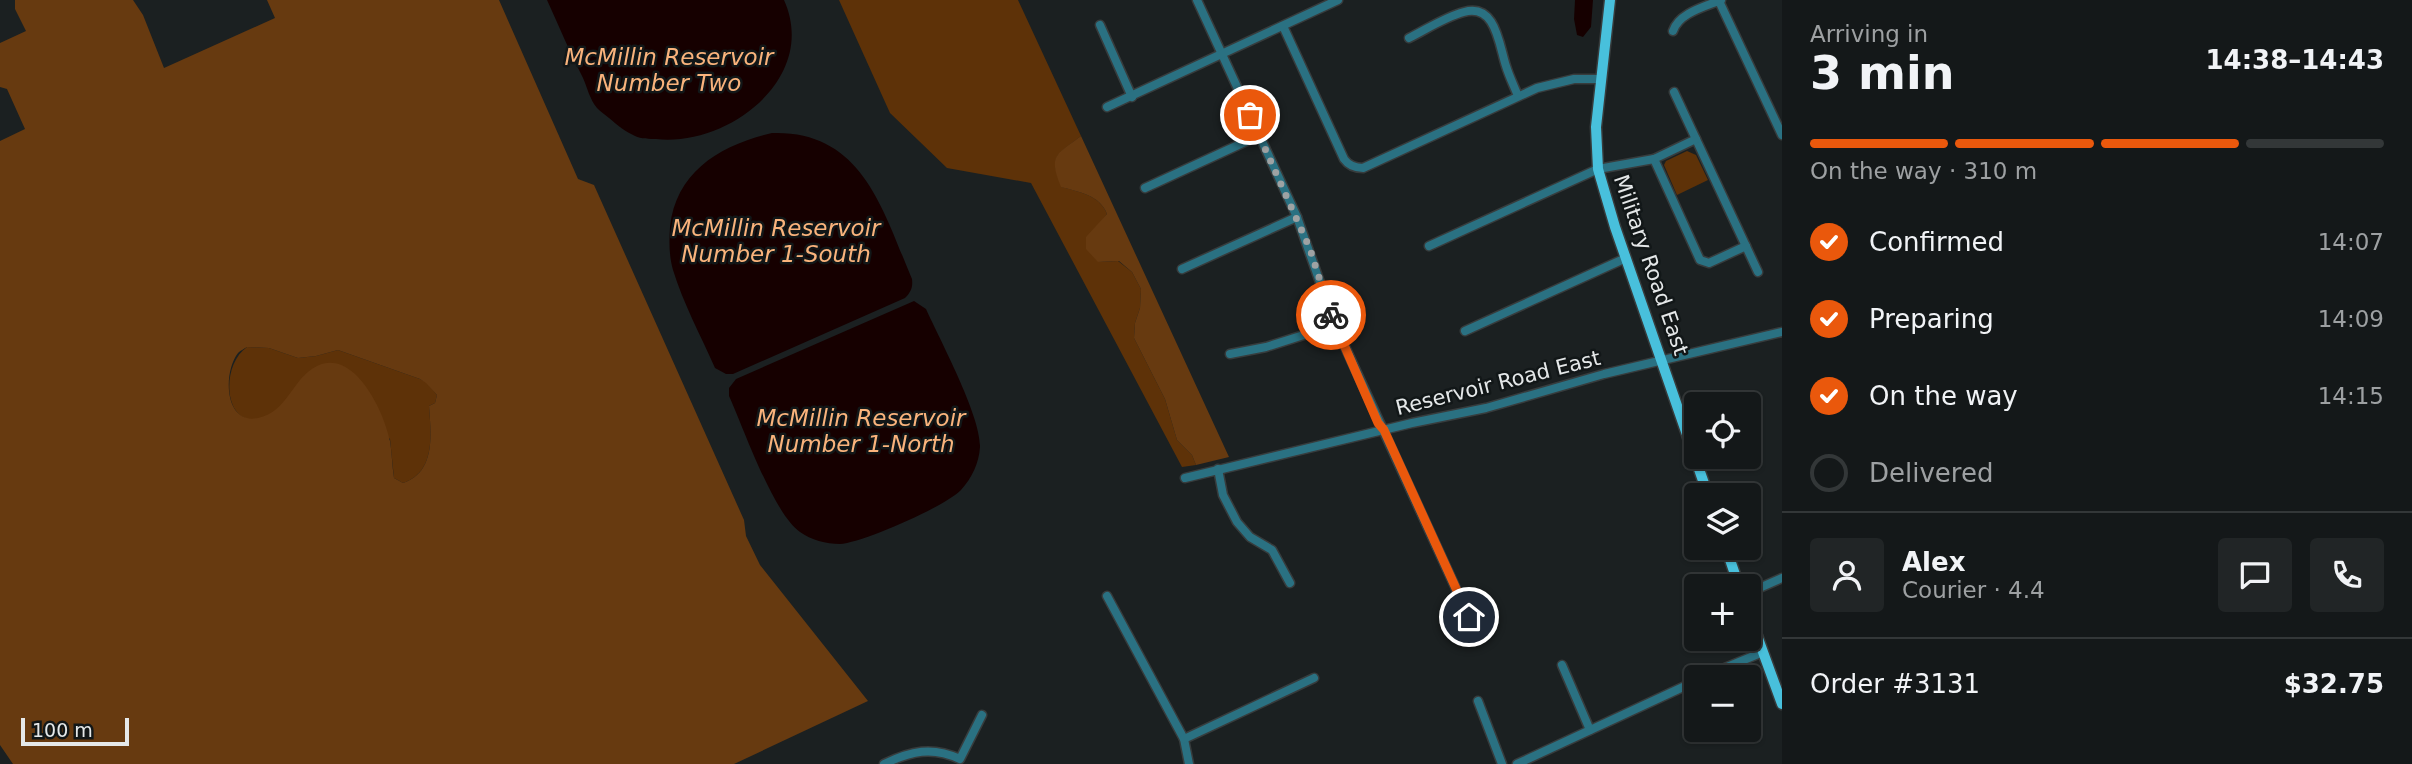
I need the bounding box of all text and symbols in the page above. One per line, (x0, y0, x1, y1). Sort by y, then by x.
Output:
text: Arriving in (1810, 21, 1928, 47)
water label: McMillin Reservoir Number Two (564, 44, 775, 96)
text: 14:38–14:43 (2205, 45, 2384, 75)
text: 3 min (1810, 46, 1954, 100)
pin (1220, 85, 1280, 145)
icon: bag (1231, 96, 1269, 134)
text: On the way · 310 m (1810, 158, 2037, 184)
street label: Military Road East (1609, 172, 1693, 358)
water label: McMillin Reservoir Number 1-South (671, 215, 882, 267)
icon: check (1810, 223, 1848, 261)
text: Confirmed (1869, 227, 2004, 257)
text: 14:07 (2318, 229, 2384, 255)
courier (1296, 280, 1366, 350)
icon: bike (1312, 296, 1350, 334)
icon: check (1810, 300, 1848, 338)
text: Preparing (1869, 304, 1994, 334)
text: 14:09 (2318, 306, 2384, 332)
street label: Reservoir Road East (1393, 346, 1603, 420)
icon: check (1810, 377, 1848, 415)
text: On the way (1869, 381, 2018, 411)
text: 14:15 (2318, 383, 2384, 409)
map controls (1684, 392, 1761, 742)
button: locate (1684, 392, 1761, 469)
water label: McMillin Reservoir Number 1-North (756, 405, 967, 457)
text: Delivered (1869, 458, 1993, 488)
button: layers (1684, 483, 1761, 560)
button: person (1810, 538, 1884, 612)
button: chat (2218, 538, 2292, 612)
button: phone (2310, 538, 2384, 612)
text: Alex (1902, 547, 1965, 577)
button: + (1684, 574, 1761, 651)
text: Courier · 4.4 (1902, 577, 2045, 603)
pin (1439, 587, 1499, 647)
icon: home (1450, 598, 1488, 636)
button: − (1684, 665, 1761, 742)
text: Order #3131 (1810, 669, 1980, 699)
text: $32.75 (2284, 669, 2384, 699)
scale bar (21, 715, 130, 747)
text: 100 m (32, 719, 93, 741)

